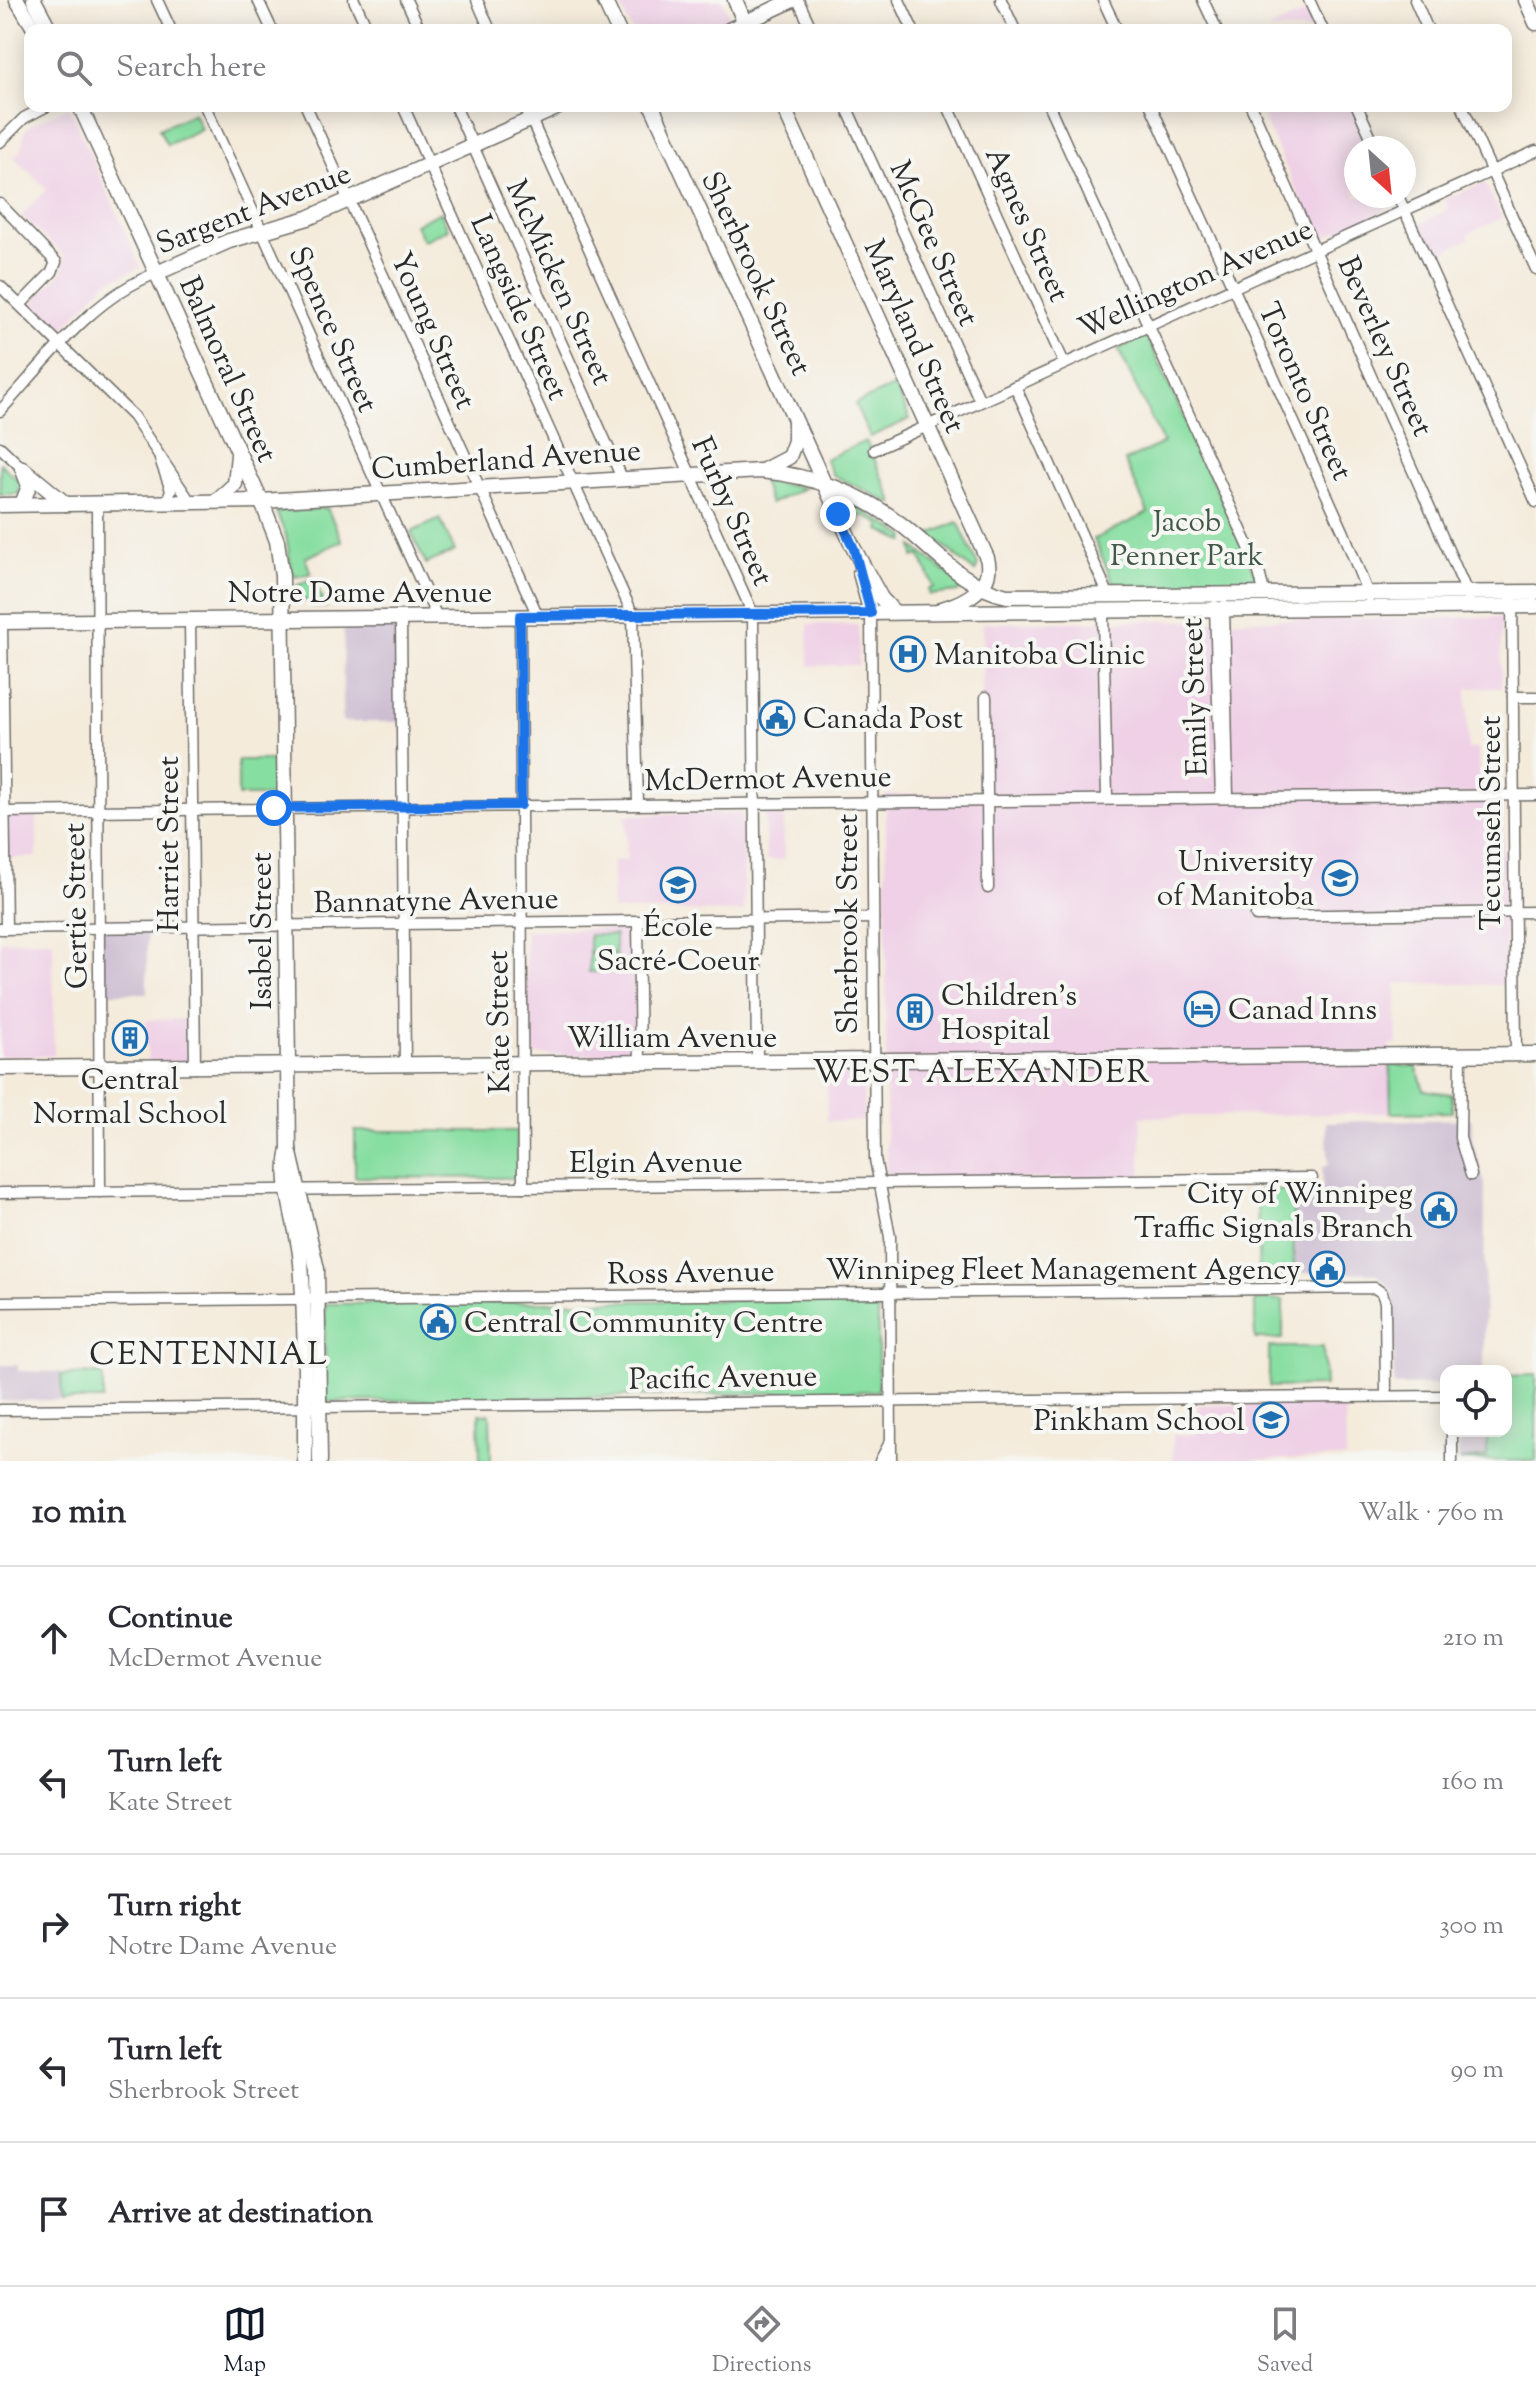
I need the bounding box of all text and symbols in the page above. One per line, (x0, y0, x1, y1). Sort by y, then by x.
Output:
search box (24, 24, 1512, 112)
icon: search (52, 46, 96, 90)
text: Search here (116, 47, 266, 90)
north arrow (1344, 136, 1416, 208)
street label: Agnes Street (972, 141, 1079, 309)
street label: Sargent Avenue (150, 153, 357, 267)
street label: McGee Street (877, 154, 988, 334)
street label: Sherbrook Street (689, 165, 821, 383)
street label: McMicken Street (493, 173, 622, 393)
street label: Langside Street (458, 209, 578, 407)
street label: Wellington Avenue (1072, 209, 1320, 351)
street label: Maryland Street (851, 234, 975, 441)
street label: Spence Street (276, 240, 387, 420)
street label: Young Street (378, 246, 486, 417)
street label: Beverley Street (1325, 250, 1443, 444)
street label: Balmoral Street (167, 270, 287, 470)
street label: Toronto Street (1245, 296, 1362, 488)
street label: Cumberland Avenue (370, 431, 642, 492)
street label: Furby Street (679, 431, 783, 593)
route end (820, 496, 856, 532)
park label: Jacob Penner Park (1110, 502, 1264, 579)
street label: Notre Dame Avenue (228, 573, 492, 616)
street label: Emily Street (1172, 617, 1221, 777)
hospital icon: Manitoba Clinic (889, 635, 927, 673)
place label: Manitoba Clinic (934, 635, 1145, 678)
public building icon: Canada Post (758, 699, 796, 737)
place label: Canada Post (803, 699, 963, 742)
street label: Tecumseh Street (1471, 715, 1514, 931)
street label: Harriet Street (149, 756, 192, 932)
street label: McDermot Avenue (644, 757, 892, 804)
route start (256, 790, 292, 826)
street label: Sherbrook Street (828, 814, 871, 1034)
street label: Gertie Street (55, 822, 100, 989)
place label: University of Manitoba (1157, 842, 1314, 919)
street label: Isabel Street (242, 852, 285, 1010)
school or university icon: University of Manitoba (1321, 859, 1359, 897)
school or university icon: École Sacré-Coeur (659, 866, 697, 904)
street label: Bannatyne Avenue (313, 879, 559, 926)
place label: École Sacré-Coeur (597, 907, 759, 984)
street label: Kate Street (478, 950, 523, 1094)
place label: Children's Hospital (941, 976, 1077, 1053)
hotel icon: Canad Inns (1183, 990, 1221, 1028)
place label: Canad Inns (1228, 990, 1377, 1033)
building icon: Children's Hospital (896, 993, 934, 1031)
street label: William Avenue (567, 1018, 777, 1061)
building icon: Central Normal School (111, 1019, 149, 1057)
district label: WEST ALEXANDER (812, 1051, 1152, 1097)
place label: Central Normal School (33, 1060, 227, 1137)
street label: Elgin Avenue (569, 1143, 743, 1186)
place label: City of Winnipeg Traffic Signals Branch (1134, 1174, 1413, 1251)
public building icon: City of Winnipeg Traffic Signals Branch (1420, 1191, 1458, 1229)
place label: Winnipeg Fleet Management Agency (825, 1250, 1301, 1293)
public building icon: Winnipeg Fleet Management Agency (1308, 1250, 1346, 1288)
street label: Ross Avenue (607, 1252, 775, 1297)
public building icon: Central Community Centre (419, 1303, 457, 1341)
place label: Central Community Centre (464, 1303, 823, 1346)
district label: CENTENNIAL (89, 1333, 329, 1379)
street label: Pacific Avenue (628, 1356, 818, 1403)
map controls (1440, 1365, 1512, 1437)
button: locate (1440, 1365, 1512, 1437)
place label: Pinkham School (1034, 1401, 1245, 1444)
school or university icon: Pinkham School (1252, 1401, 1290, 1439)
text: 10 min (32, 1489, 126, 1538)
text: Walk · 760 m (1359, 1495, 1504, 1532)
text: Continue (108, 1598, 233, 1641)
icon: ahead (32, 1616, 76, 1660)
text: 210 m (1442, 1620, 1504, 1657)
text: McDermot Avenue (108, 1641, 322, 1678)
text: Turn left (108, 1742, 222, 1785)
icon: left (32, 1760, 76, 1804)
text: 160 m (1441, 1764, 1504, 1801)
text: Kate Street (108, 1785, 232, 1822)
text: Turn right (108, 1886, 241, 1929)
icon: right (32, 1904, 76, 1948)
text: 300 m (1439, 1908, 1504, 1945)
text: Notre Dame Avenue (108, 1929, 337, 1966)
text: Turn left (108, 2030, 222, 2073)
icon: left (32, 2048, 76, 2092)
text: 90 m (1451, 2052, 1504, 2089)
text: Sherbrook Street (108, 2073, 299, 2110)
icon: arrive (32, 2192, 76, 2236)
text: Arrive at destination (108, 2193, 373, 2236)
tab: Map (223, 2302, 267, 2382)
tab: Directions (712, 2302, 811, 2382)
tab: Saved (1257, 2302, 1313, 2382)

